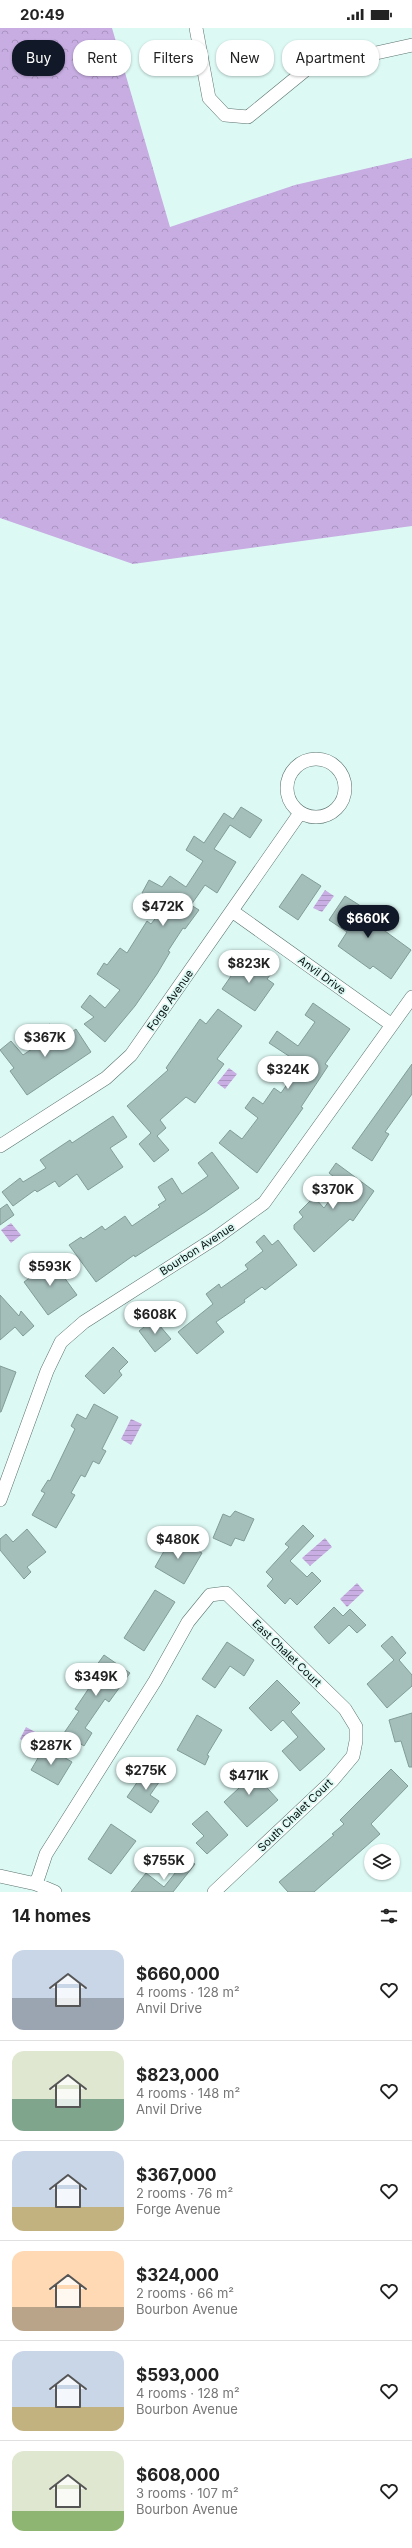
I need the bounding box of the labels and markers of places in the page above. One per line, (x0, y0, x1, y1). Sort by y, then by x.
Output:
pin: $472K (135, 893, 191, 927)
pin: $660K (340, 905, 396, 939)
pin: $823K (221, 950, 277, 984)
pin: $367K (17, 1024, 73, 1058)
pin: $324K (260, 1056, 316, 1090)
pin: $370K (305, 1176, 361, 1210)
pin: $593K (22, 1253, 78, 1287)
pin: $608K (127, 1301, 183, 1335)
pin: $480K (150, 1526, 206, 1560)
pin: $349K (68, 1663, 124, 1697)
pin: $287K (23, 1732, 79, 1766)
pin: $275K (118, 1757, 174, 1791)
pin: $471K (221, 1762, 277, 1796)
pin: $755K (136, 1847, 192, 1881)

